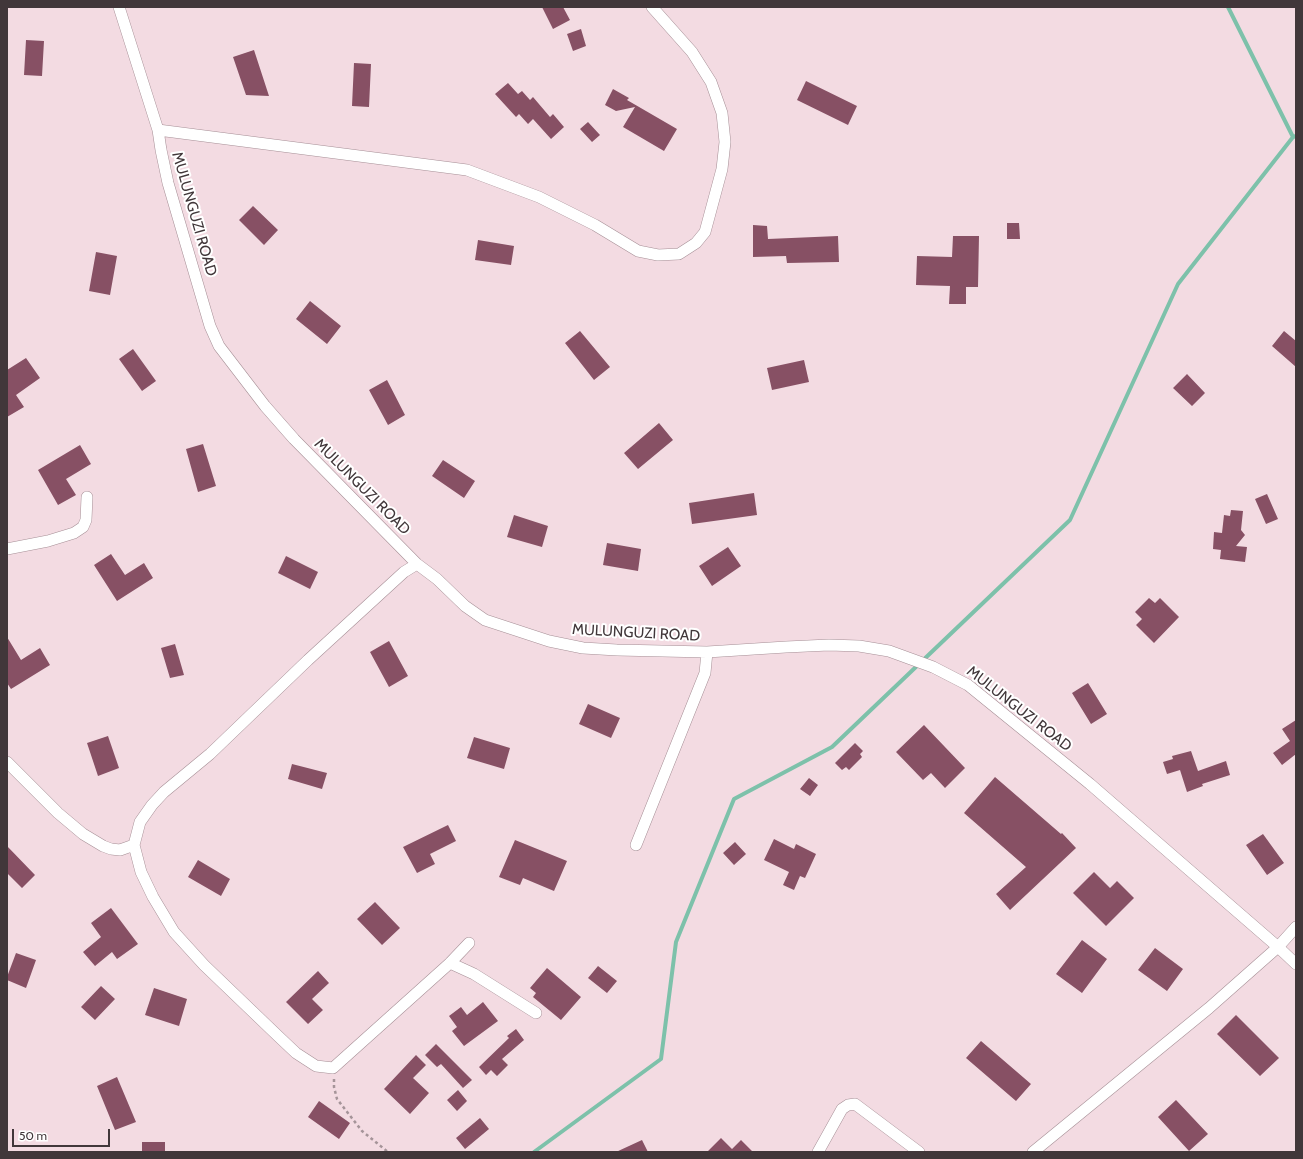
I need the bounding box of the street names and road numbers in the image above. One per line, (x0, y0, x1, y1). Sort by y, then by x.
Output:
street label: MULUNGUZI ROAD (168, 150, 220, 278)
street label: MULUNGUZI ROAD (310, 435, 414, 539)
street label: MULUNGUZI ROAD (571, 621, 701, 645)
street label: MULUNGUZI ROAD (963, 662, 1075, 756)

